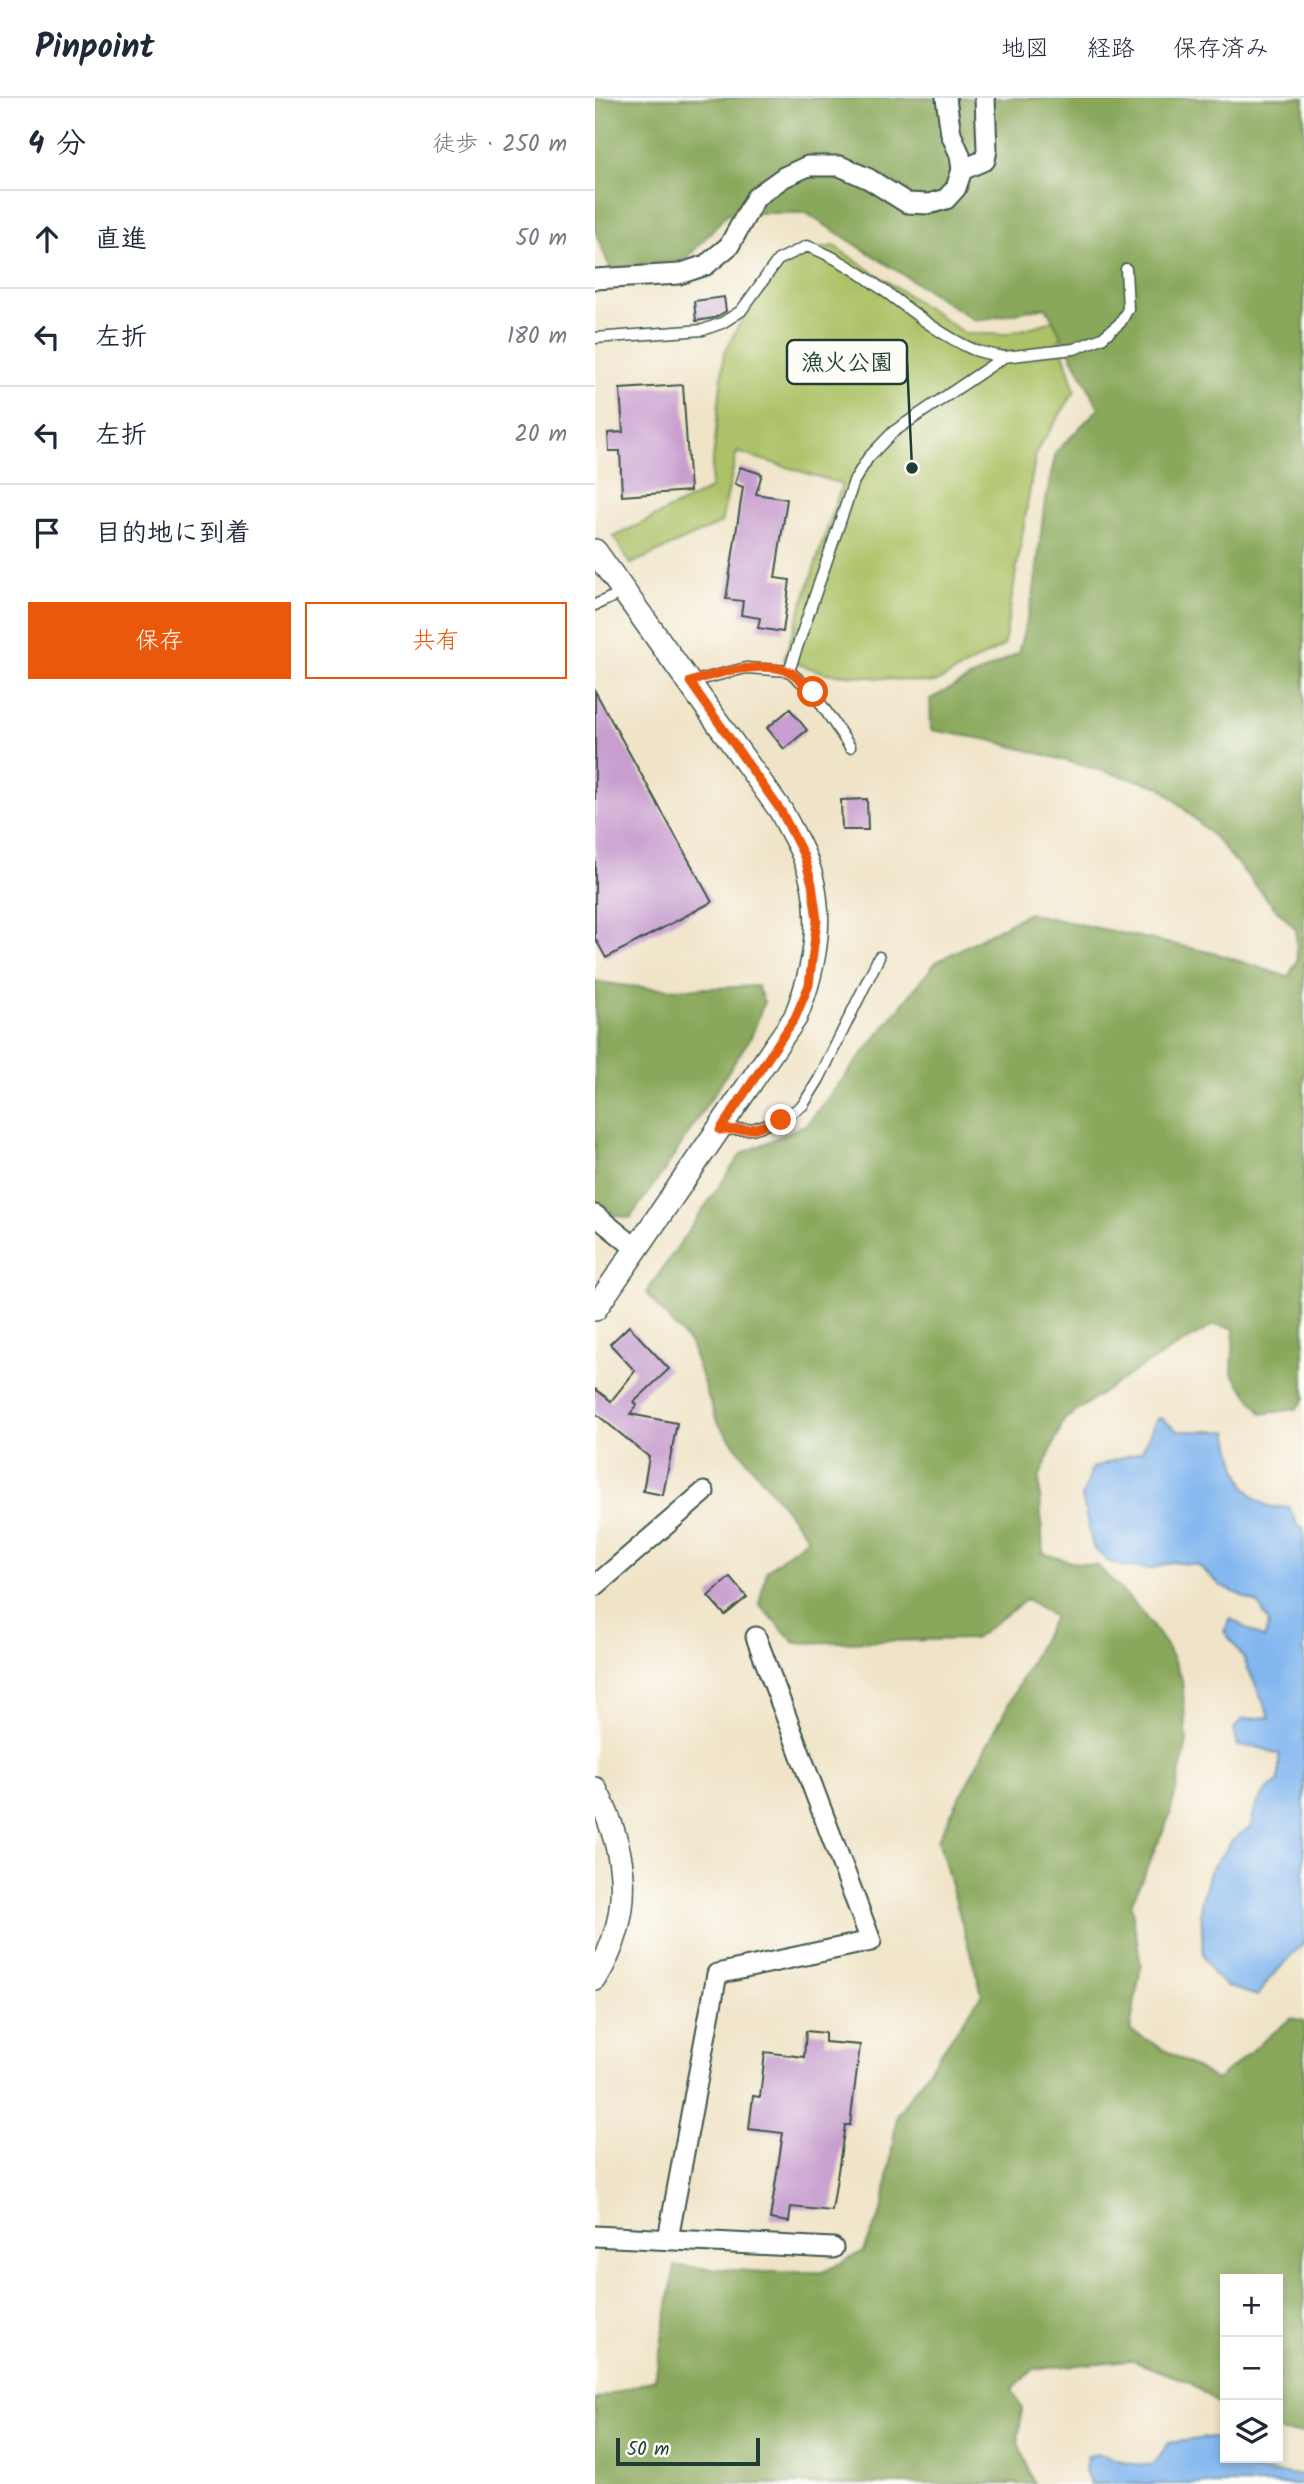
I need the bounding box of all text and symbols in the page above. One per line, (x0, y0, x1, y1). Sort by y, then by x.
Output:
text: Pinpoint (35, 22, 155, 75)
text: 地図 (1001, 30, 1049, 69)
text: 経路 (1087, 30, 1135, 69)
text: 保存済み (1173, 30, 1269, 69)
text: 4 分 (28, 121, 86, 169)
text: 徒歩 · 250 m (432, 127, 567, 163)
text: 直進 (95, 219, 147, 261)
icon: ahead (28, 220, 66, 258)
text: 50 m (516, 221, 567, 257)
text: 左折 (95, 317, 147, 359)
icon: left (28, 318, 66, 356)
text: 180 m (507, 319, 567, 355)
callout: 漁火公園 (787, 340, 907, 384)
text: 漁火公園 (801, 346, 893, 382)
text: 左折 (95, 415, 147, 457)
icon: left (28, 416, 66, 454)
text: 20 m (515, 417, 567, 453)
text: 目的地に到着 (95, 513, 251, 555)
icon: arrive (28, 514, 66, 552)
button: 保存 (28, 602, 291, 679)
button: 共有 (305, 602, 567, 679)
route start (797, 676, 828, 707)
route end (765, 1104, 796, 1135)
map controls (1220, 2274, 1283, 2463)
button: + (1220, 2274, 1283, 2337)
button: − (1220, 2337, 1283, 2400)
button: layers (1220, 2400, 1283, 2463)
scale bar (616, 2435, 759, 2467)
text: 50 m (627, 2435, 669, 2465)

